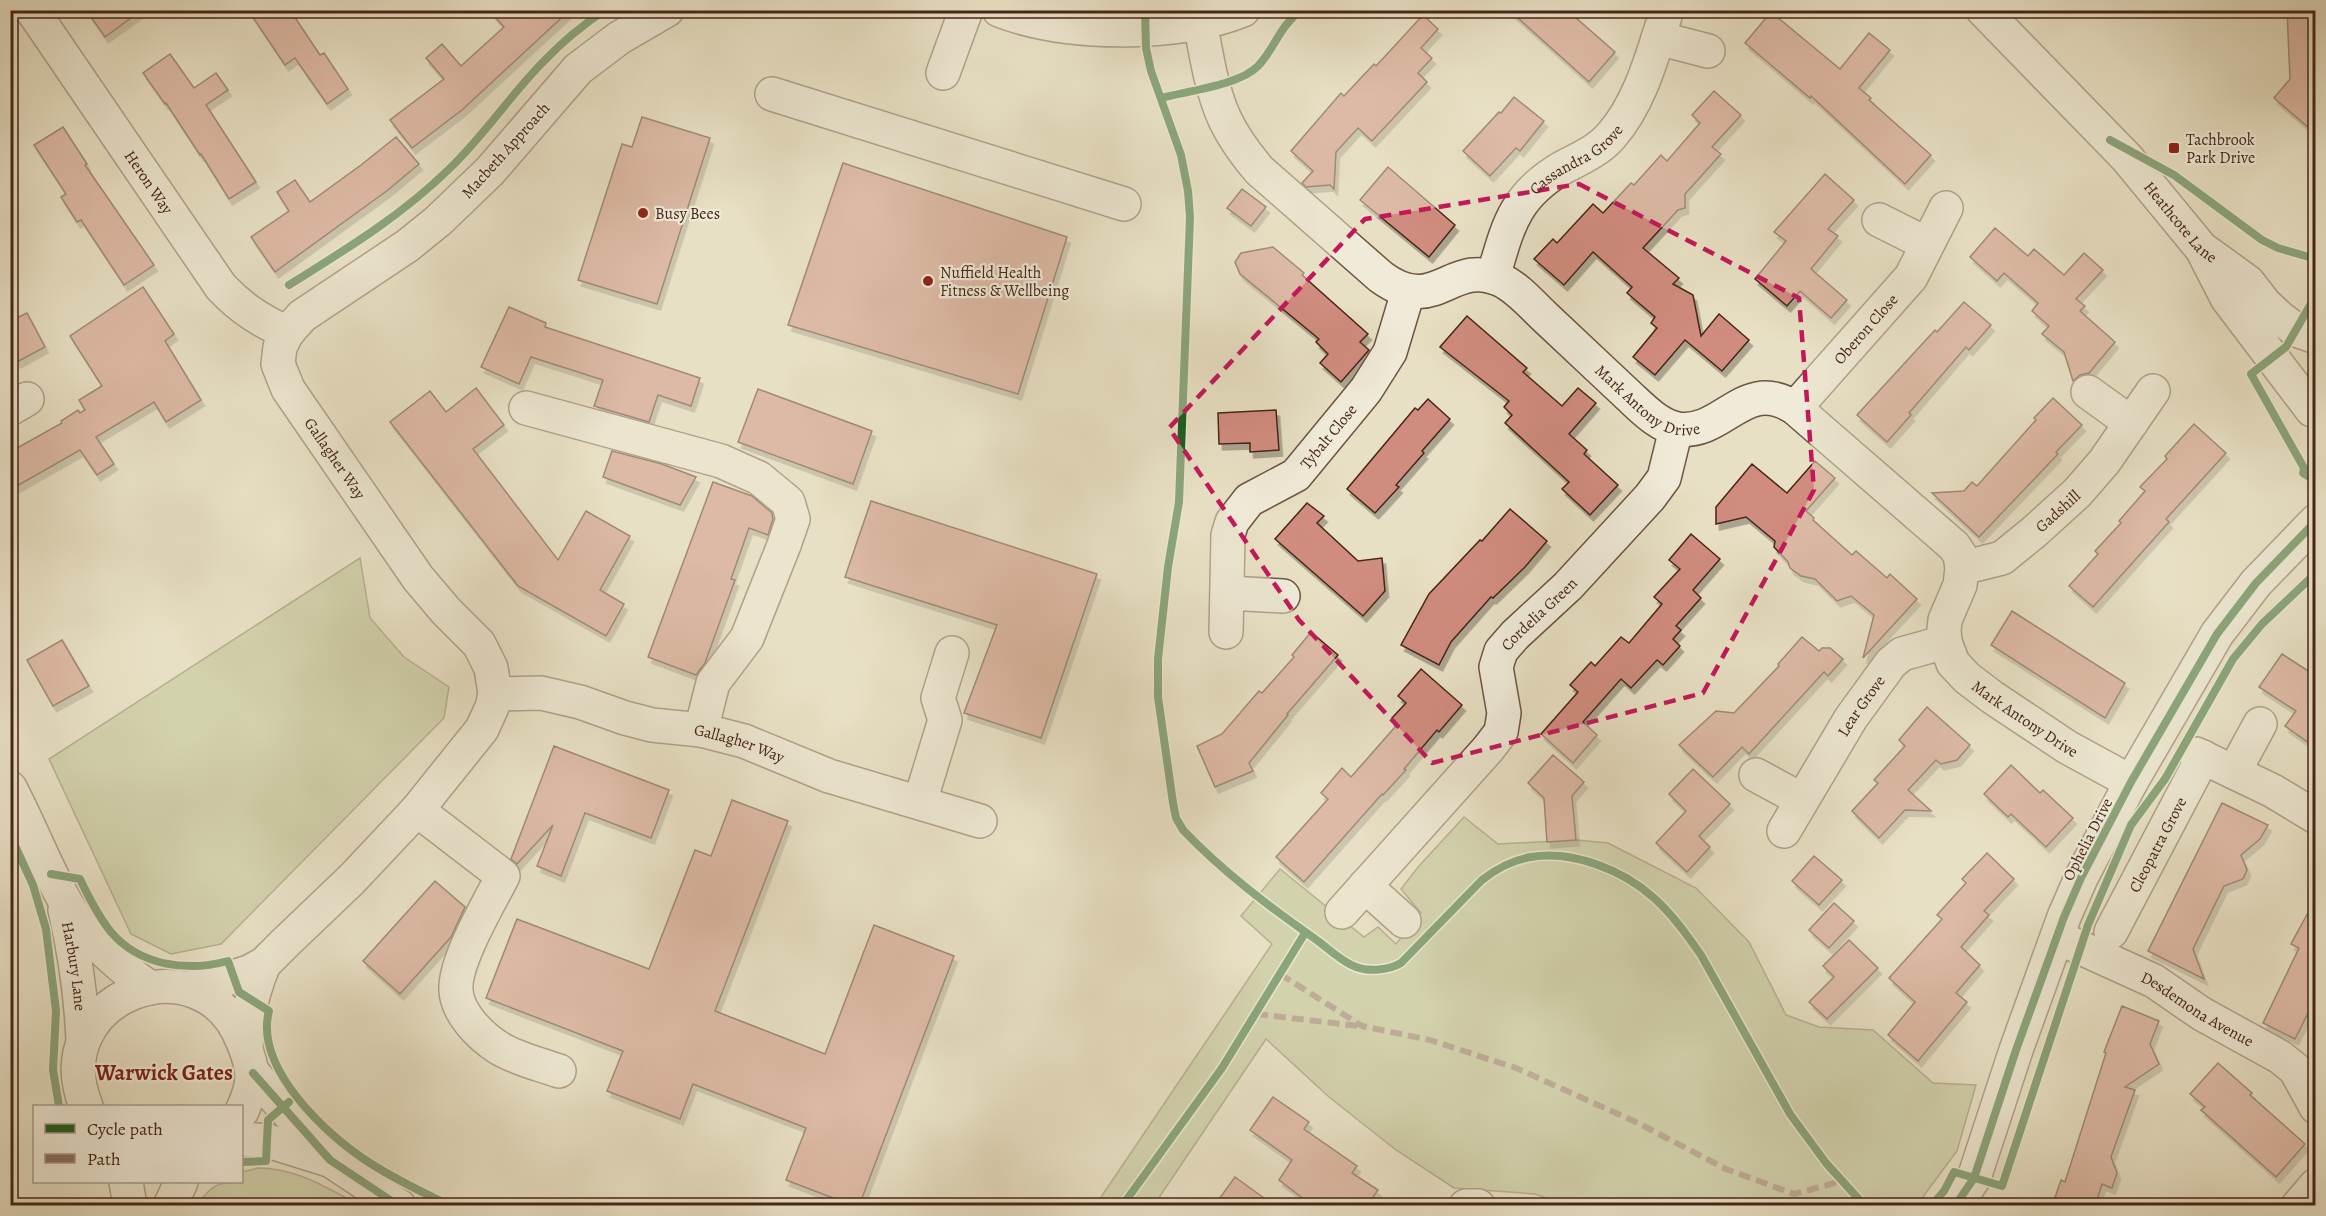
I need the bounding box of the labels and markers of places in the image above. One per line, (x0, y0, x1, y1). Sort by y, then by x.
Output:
place label: Tachbrook Park Drive (2186, 129, 2255, 169)
marker: Tachbrook Park Drive (2167, 141, 2181, 155)
place label: Busy Bees (655, 203, 720, 225)
marker: Busy Bees (636, 206, 650, 220)
place label: Nuffield Health Fitness & Wellbeing (940, 262, 1069, 302)
marker: Nuffield Health Fitness & Wellbeing (921, 274, 935, 288)

